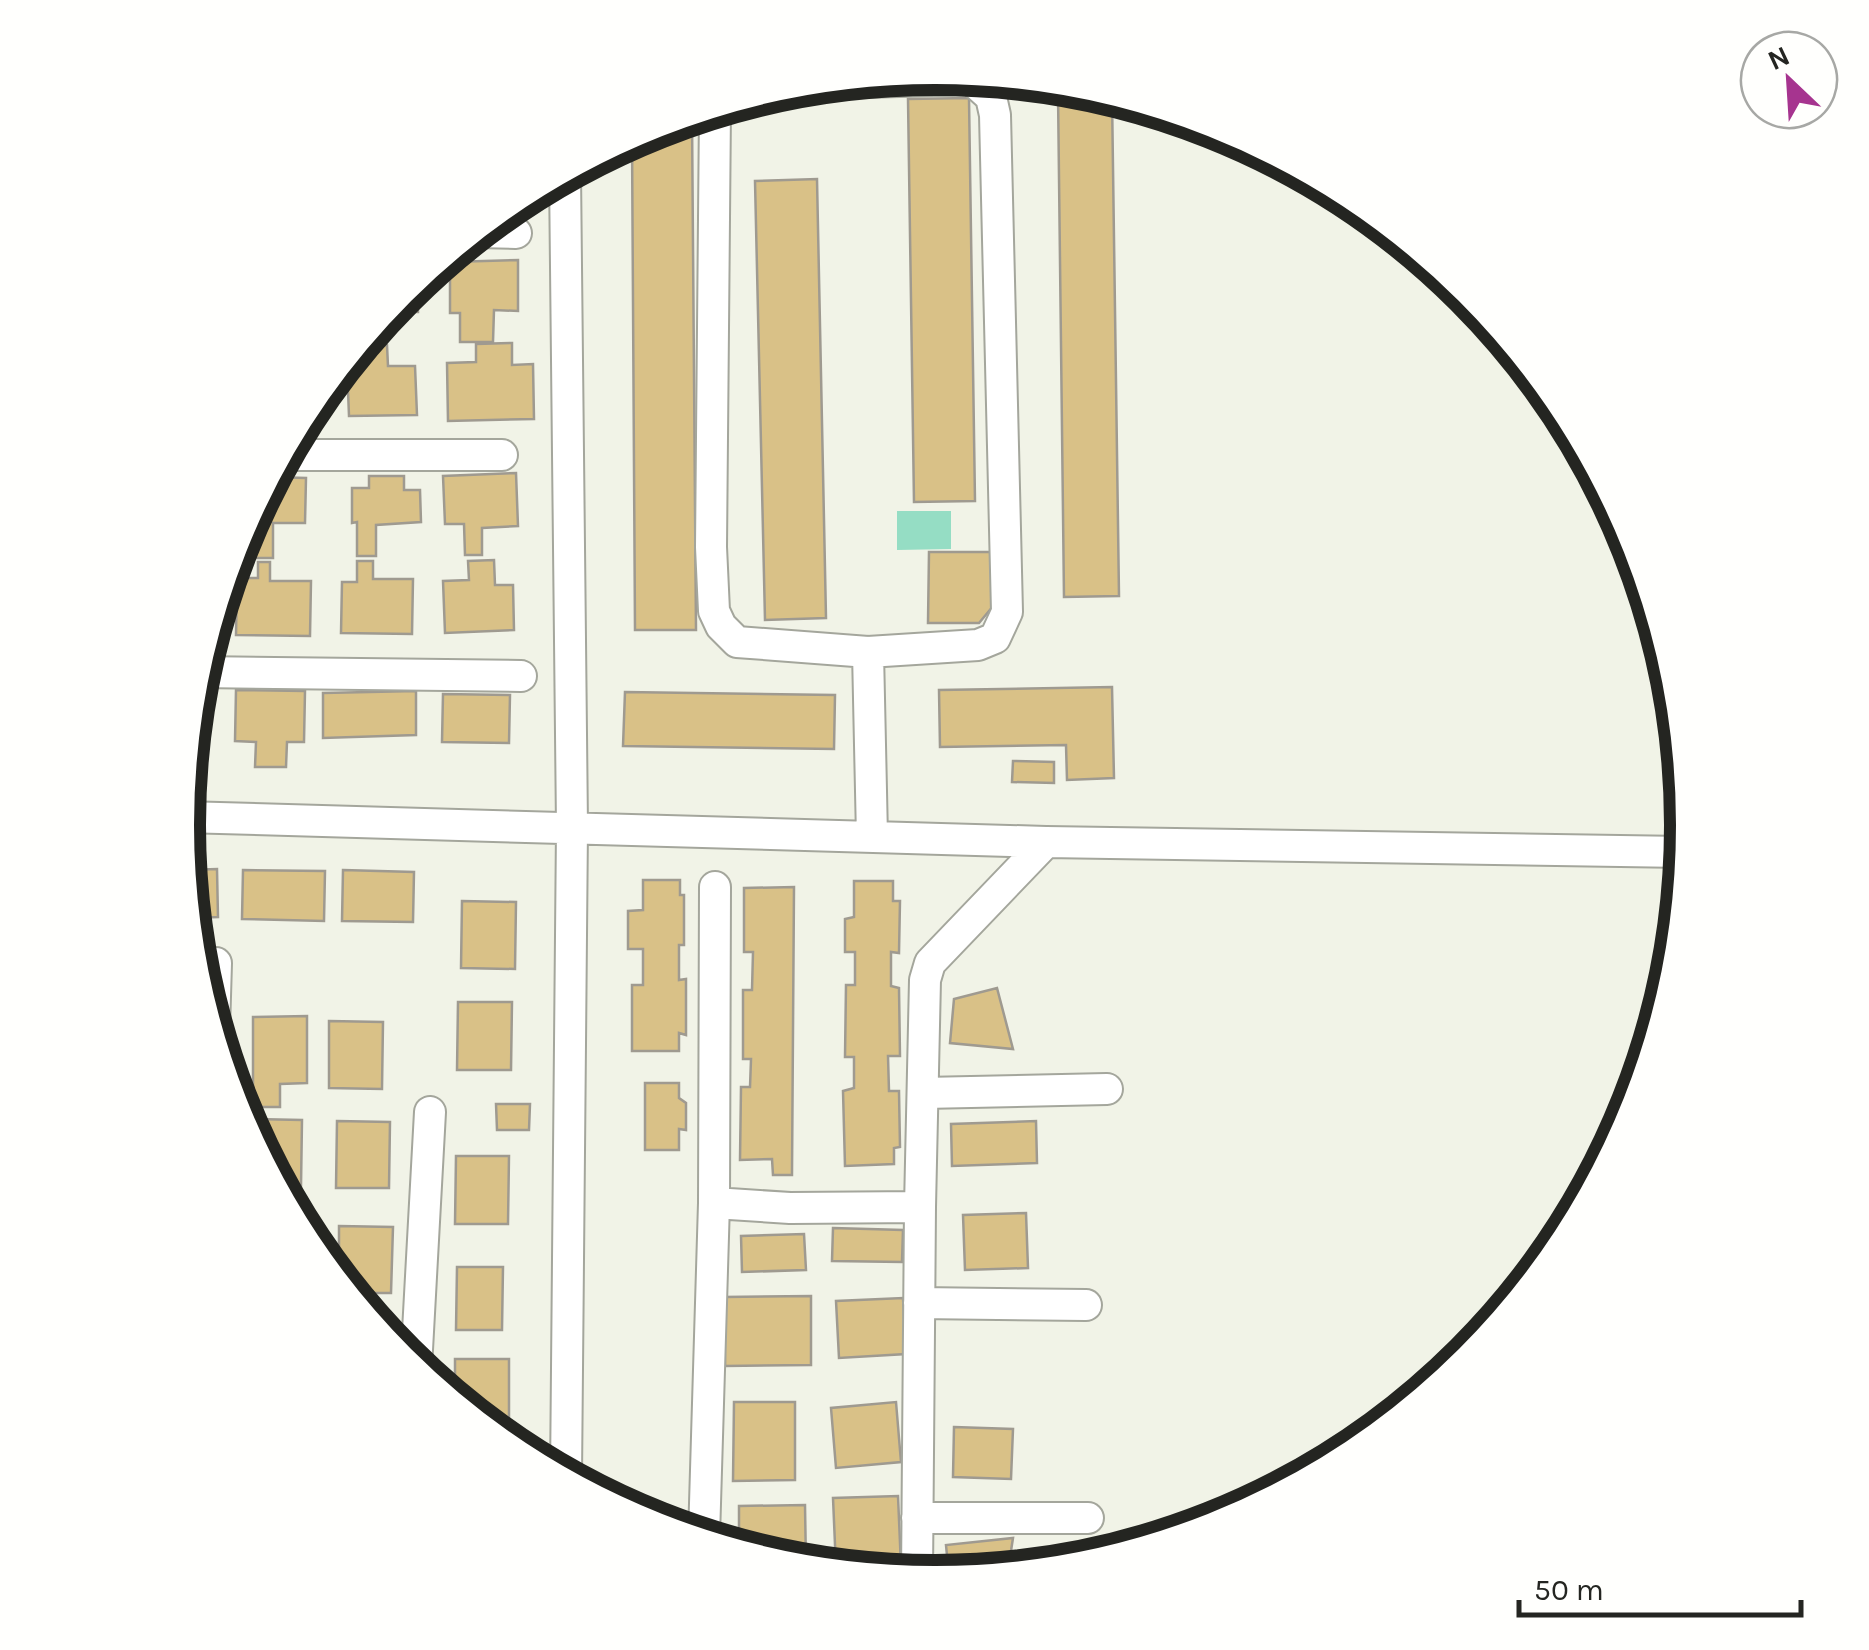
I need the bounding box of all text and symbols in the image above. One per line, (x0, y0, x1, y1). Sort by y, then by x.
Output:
north arrow (1739, 30, 1839, 130)
text: N (1763, 39, 1795, 77)
scale bar (1519, 1555, 1802, 1617)
text: 50 m (1534, 1572, 1604, 1608)

